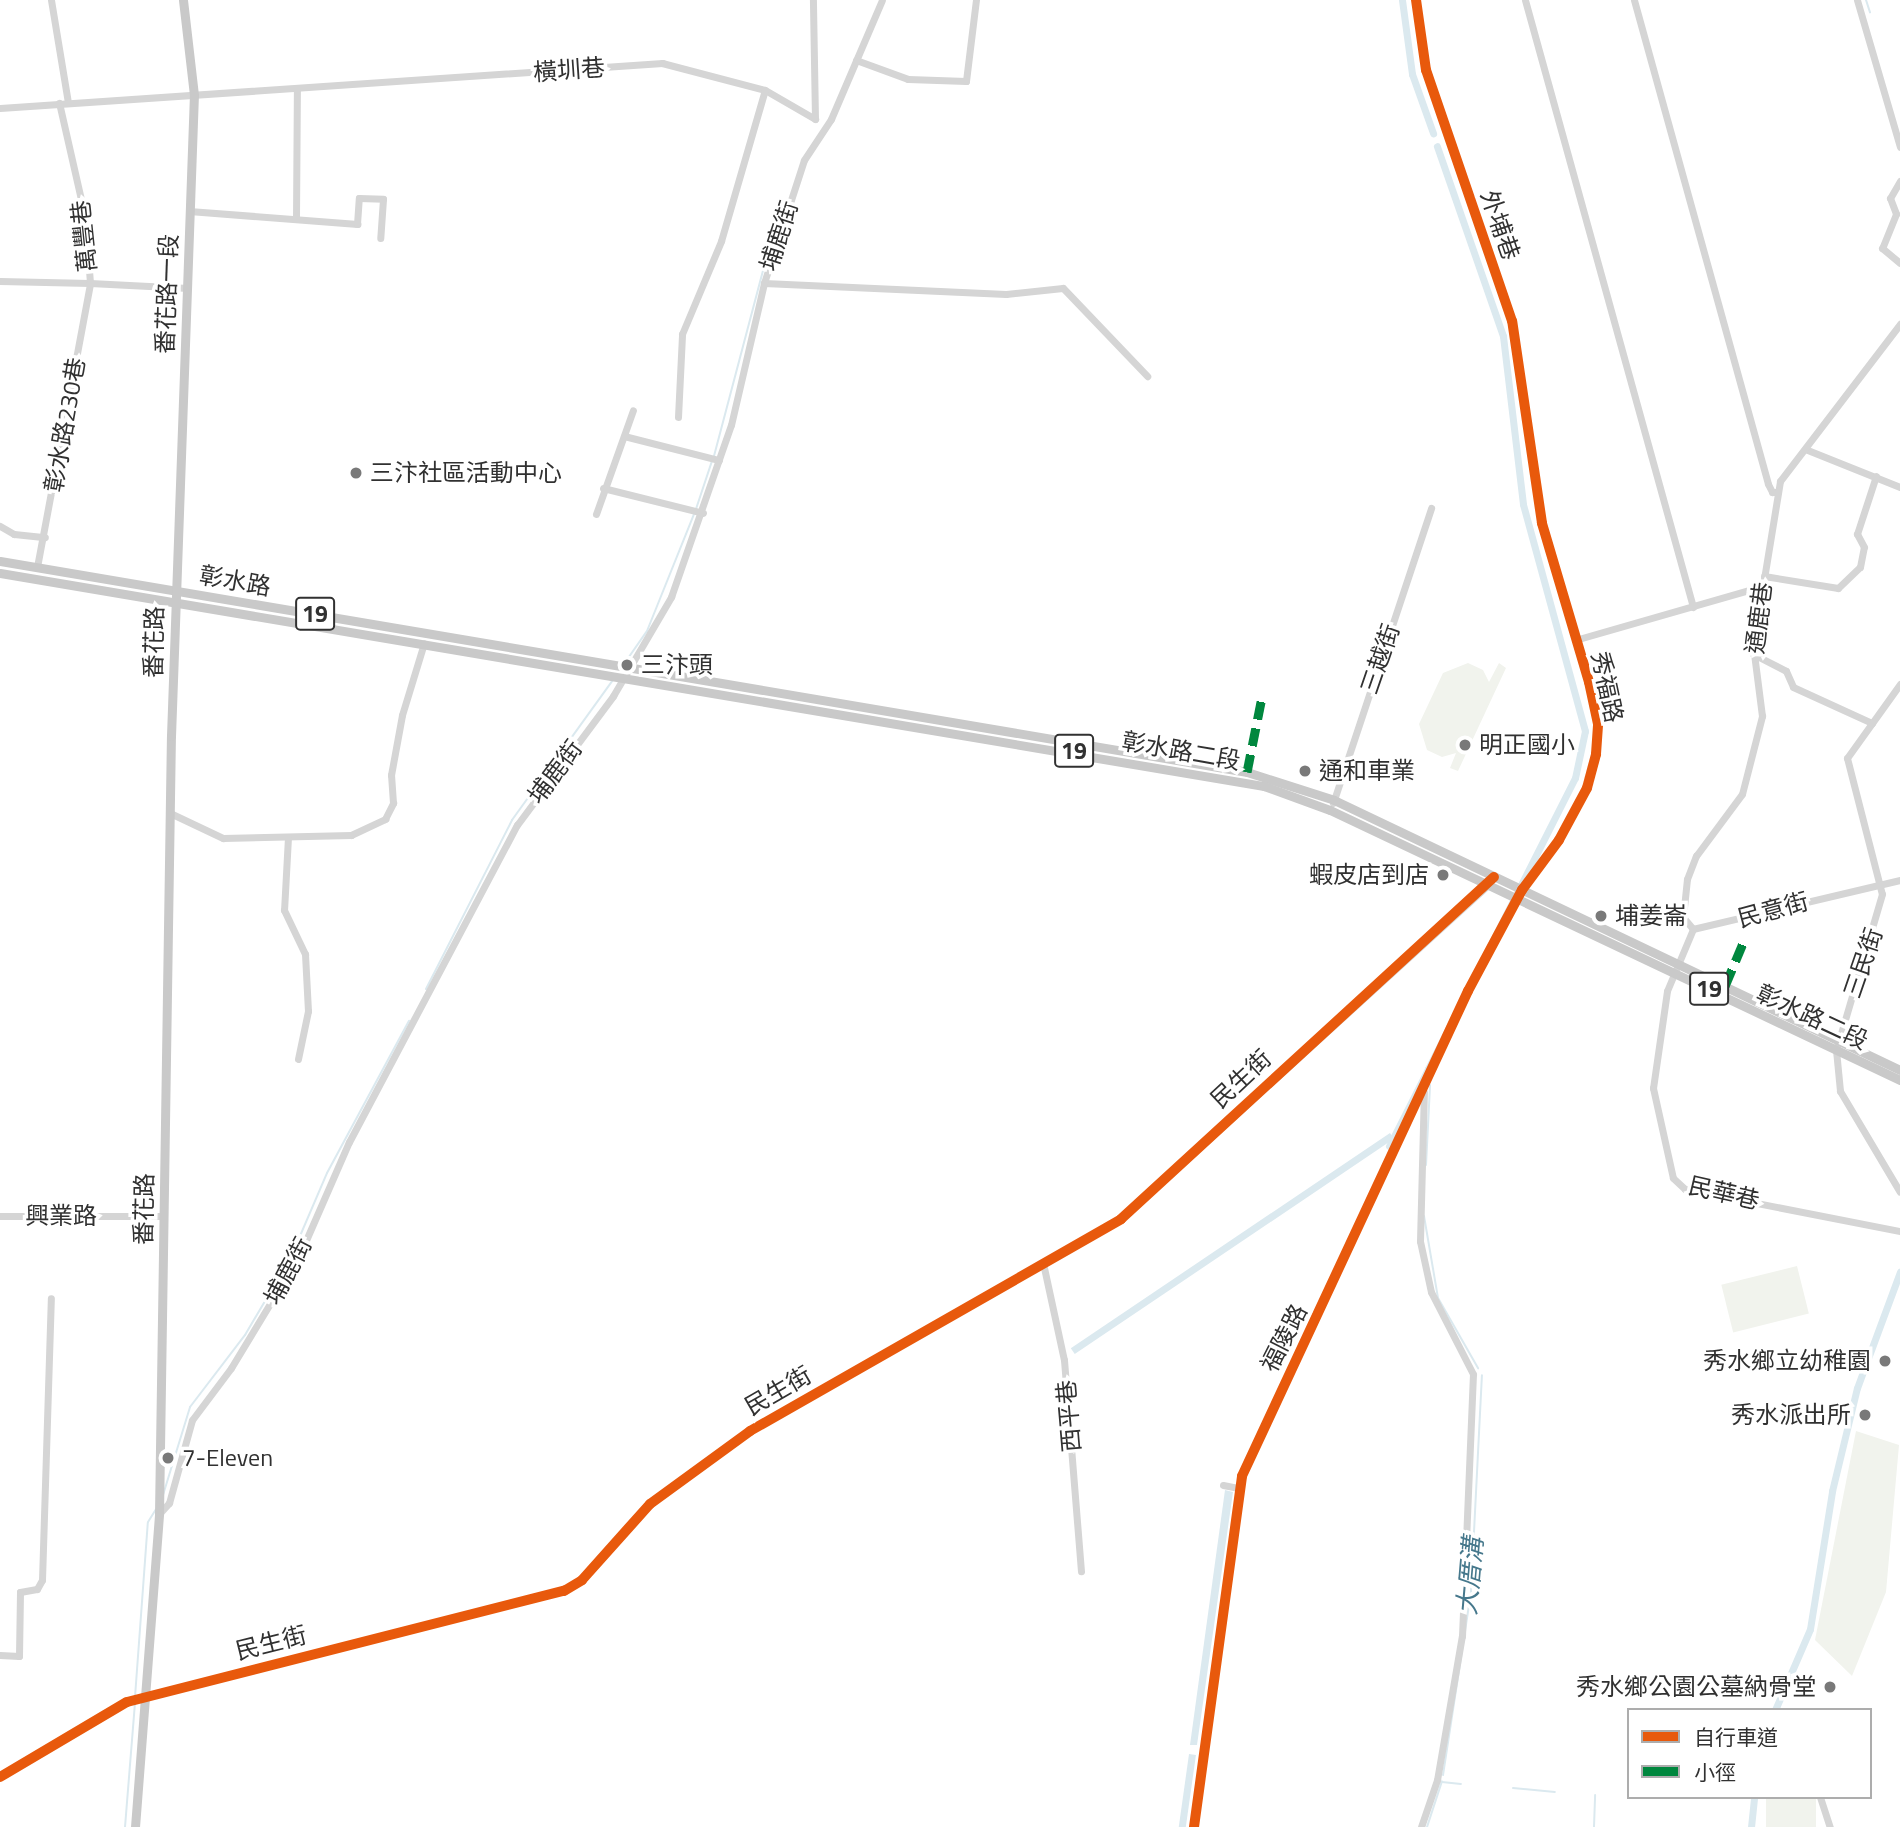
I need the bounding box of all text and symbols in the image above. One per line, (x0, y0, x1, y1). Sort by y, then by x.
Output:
street label: 橫圳巷 (532, 53, 606, 87)
street label: 外埔巷 (1475, 186, 1525, 264)
street label: 埔鹿街 (754, 197, 804, 275)
street label: 萬豐巷 (66, 199, 102, 273)
street label: 番花路一段 (151, 234, 183, 354)
street label: 彰水路230巷 (39, 355, 91, 495)
place label: 三汴社區活動中心 (370, 459, 562, 487)
marker: 三汴社區活動中心 (348, 465, 364, 481)
street label: 彰水路 (197, 561, 273, 601)
street label: 通鹿巷 (1740, 581, 1778, 655)
road number: 19 (294, 594, 336, 634)
street label: 番花路 (139, 606, 169, 678)
street label: 三越街 (1355, 620, 1405, 698)
street label: 秀福路 (1585, 649, 1629, 725)
place label: 三汴頭 (641, 651, 713, 679)
marker: 三汴頭 (619, 657, 635, 673)
street label: 彰水路二段 (1119, 726, 1243, 776)
place label: 明正國小 (1479, 731, 1575, 759)
road number: 19 (1053, 732, 1095, 771)
street label: 埔鹿街 (522, 735, 588, 809)
marker: 明正國小 (1457, 737, 1473, 753)
place label: 通和車業 (1319, 757, 1415, 785)
marker: 通和車業 (1297, 763, 1313, 779)
place label: 蝦皮店到店 (1309, 861, 1429, 889)
marker: 蝦皮店到店 (1435, 867, 1451, 883)
street label: 民意街 (1734, 887, 1812, 933)
place label: 埔姜崙 (1615, 902, 1687, 930)
marker: 埔姜崙 (1593, 908, 1609, 924)
street label: 三民街 (1838, 924, 1888, 1002)
road number: 19 (1688, 970, 1730, 1008)
street label: 彰水路二段 (1752, 979, 1872, 1055)
street label: 民生街 (1205, 1044, 1277, 1114)
street label: 民華巷 (1686, 1171, 1762, 1215)
street label: 番花路 (129, 1173, 159, 1245)
street label: 興業路 (25, 1202, 97, 1230)
street label: 埔鹿街 (258, 1232, 318, 1310)
street label: 福陵路 (1255, 1299, 1313, 1377)
place label: 秀水鄉立幼稚園 (1703, 1347, 1871, 1375)
marker: 秀水鄉立幼稚園 (1877, 1353, 1893, 1369)
street label: 民生街 (740, 1361, 816, 1421)
street label: 西平巷 (1052, 1379, 1086, 1453)
place label: 秀水派出所 (1731, 1401, 1851, 1429)
marker: 秀水派出所 (1857, 1407, 1873, 1423)
place label: 7-Eleven (182, 1444, 273, 1472)
marker: 7-Eleven (160, 1450, 176, 1466)
water label: 大厝溝 (1451, 1536, 1489, 1616)
street label: 民生街 (233, 1620, 309, 1666)
place label: 秀水鄉公園公墓納骨堂 (1576, 1673, 1816, 1701)
marker: 秀水鄉公園公墓納骨堂 (1822, 1679, 1838, 1695)
legend (1627, 1708, 1872, 1799)
text: 自行車道 (1694, 1721, 1778, 1753)
text: 小徑 (1694, 1756, 1736, 1788)

